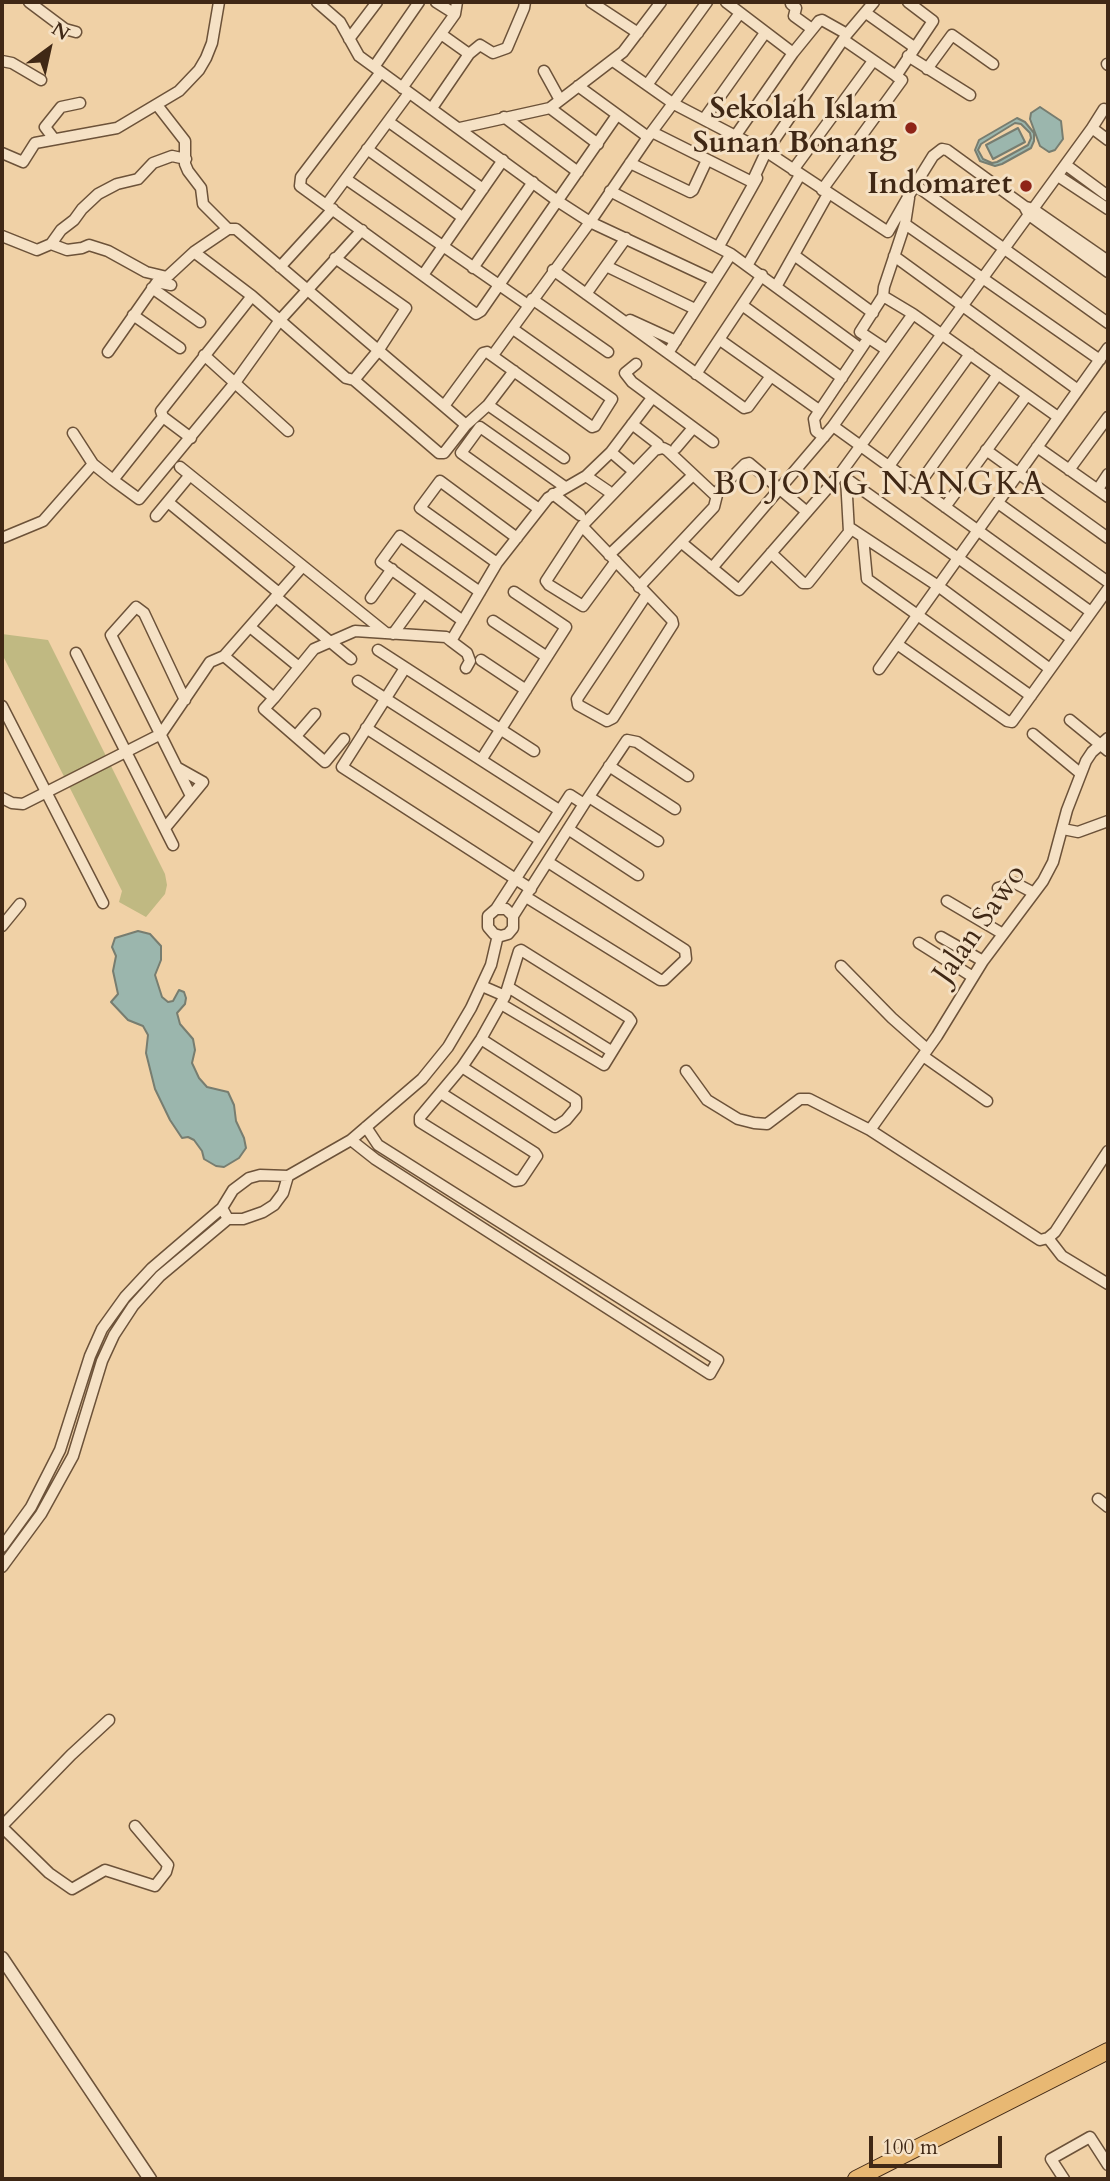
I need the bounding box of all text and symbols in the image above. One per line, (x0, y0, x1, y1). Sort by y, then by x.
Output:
north arrow (14, 14, 84, 84)
text: N (46, 16, 74, 47)
place label: Sekolah Islam Sunan Bonang (693, 93, 897, 164)
marker: Sekolah Islam Sunan Bonang (903, 120, 919, 136)
place label: Indomaret (867, 168, 1012, 204)
marker: Indomaret (1018, 178, 1034, 194)
district label: BOJONG NANGKA (715, 466, 1045, 506)
street label: Jalan Sawo (927, 859, 1035, 991)
scale bar (872, 2122, 1005, 2166)
text: 100 m (882, 2133, 938, 2162)

